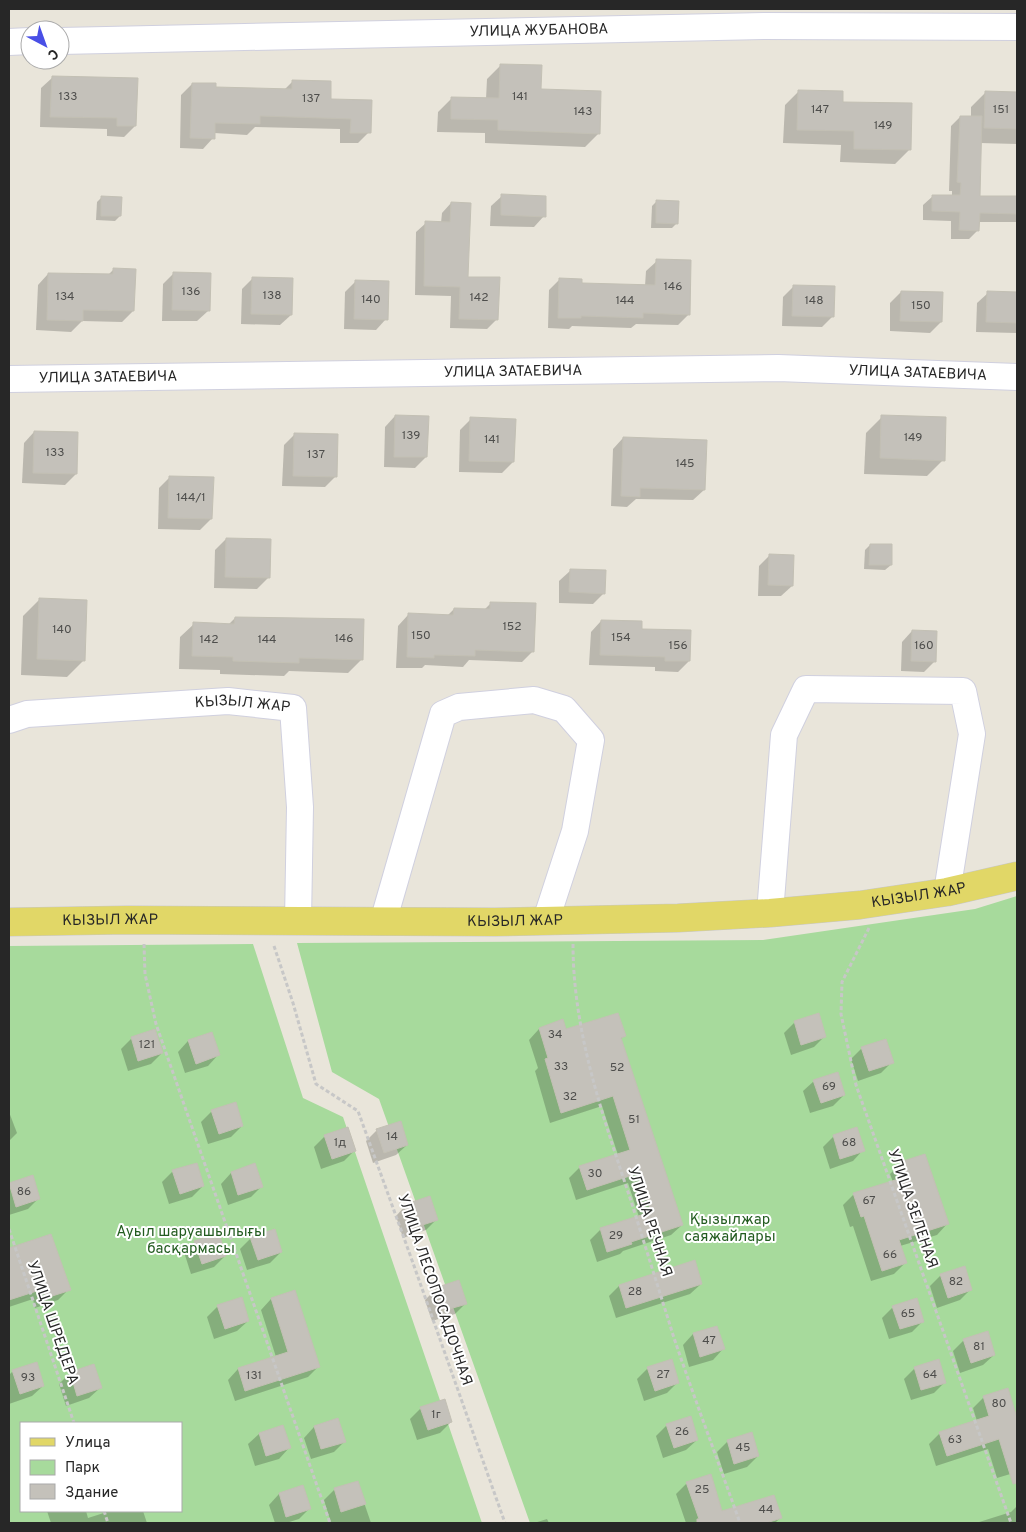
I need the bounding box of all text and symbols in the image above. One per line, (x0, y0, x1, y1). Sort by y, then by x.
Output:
north arrow (20, 20, 70, 70)
street label: УЛИЦА ЖУБАНОВА (469, 20, 609, 42)
text: С (44, 44, 61, 63)
house number: 133 (59, 89, 77, 105)
house number: 141 (512, 89, 528, 105)
house number: 137 (302, 91, 320, 107)
house number: 147 (811, 102, 829, 118)
house number: 151 (993, 102, 1009, 118)
house number: 143 (574, 104, 592, 120)
house number: 149 (874, 118, 892, 134)
house number: 146 (664, 279, 682, 295)
house number: 136 (182, 284, 200, 300)
house number: 138 (262, 288, 282, 304)
house number: 134 (55, 289, 75, 305)
house number: 142 (469, 290, 489, 306)
house number: 140 (361, 292, 381, 308)
house number: 144 (615, 293, 635, 309)
house number: 148 (804, 293, 824, 309)
house number: 150 (911, 298, 931, 314)
street label: УЛИЦА ЗАТАЕВИЧА (443, 361, 582, 382)
street label: УЛИЦА ЗАТАЕВИЧА (848, 361, 987, 385)
street label: УЛИЦА ЗАТАЕВИЧА (39, 367, 177, 388)
house number: 139 (402, 428, 420, 444)
house number: 149 (904, 430, 922, 446)
house number: 141 (484, 432, 500, 448)
house number: 133 (46, 445, 64, 461)
house number: 137 (307, 447, 325, 463)
house number: 145 (675, 456, 695, 472)
house number: 144/1 (176, 490, 206, 506)
house number: 152 (502, 619, 522, 635)
house number: 140 (52, 622, 72, 638)
house number: 150 (411, 628, 431, 644)
house number: 154 (611, 630, 631, 646)
house number: 146 (335, 631, 353, 647)
house number: 142 (199, 632, 219, 648)
house number: 144 (257, 632, 277, 648)
house number: 156 (668, 638, 688, 654)
house number: 160 (914, 638, 934, 654)
street label: КЫЗЫЛ ЖАР (194, 692, 291, 717)
street label: КЫЗЫЛ ЖАР (870, 878, 968, 913)
street label: КЫЗЫЛ ЖАР (62, 910, 158, 931)
street label: КЫЗЫЛ ЖАР (467, 911, 563, 932)
house number: 34 (548, 1027, 562, 1043)
house number: 121 (139, 1037, 155, 1053)
house number: 33 (554, 1059, 568, 1075)
house number: 52 (610, 1060, 624, 1076)
house number: 69 (822, 1079, 836, 1095)
house number: 32 (563, 1089, 577, 1105)
house number: 51 (628, 1112, 640, 1128)
house number: 14 (386, 1129, 398, 1145)
house number: 1д (334, 1135, 346, 1151)
house number: 68 (842, 1135, 856, 1151)
street label: УЛИЦА ЗЕЛЕНАЯ (883, 1147, 941, 1271)
street label: УЛИЦА РЕЧНАЯ (622, 1165, 676, 1279)
house number: 30 (588, 1166, 602, 1182)
house number: 86 (17, 1184, 31, 1200)
street label: УЛИЦА ЛЕСОПОСАДОЧНАЯ (392, 1192, 476, 1388)
house number: 67 (862, 1193, 876, 1209)
park label: Қызылжар саяжайлары (684, 1211, 776, 1247)
park label: Ауыл шаруашылығы басқармасы (116, 1223, 266, 1259)
house number: 29 (609, 1228, 623, 1244)
house number: 66 (883, 1247, 897, 1263)
street label: УЛИЦА ШРЕДЕРА (22, 1258, 82, 1388)
house number: 82 (949, 1274, 963, 1290)
house number: 28 (628, 1284, 642, 1300)
house number: 65 (901, 1306, 915, 1322)
house number: 47 (702, 1333, 716, 1349)
house number: 81 (973, 1339, 985, 1355)
house number: 27 (656, 1367, 670, 1383)
house number: 64 (923, 1367, 937, 1383)
house number: 131 (246, 1368, 262, 1384)
house number: 93 (21, 1370, 35, 1386)
house number: 80 (992, 1396, 1006, 1412)
house number: 1г (431, 1407, 441, 1423)
legend (20, 1422, 182, 1512)
house number: 26 (675, 1424, 689, 1440)
house number: 63 (948, 1432, 962, 1448)
text: Улица (65, 1434, 110, 1453)
house number: 45 (736, 1440, 750, 1456)
text: Парк (65, 1459, 100, 1478)
house number: 25 (695, 1482, 709, 1498)
text: Здание (65, 1484, 118, 1503)
house number: 44 (759, 1502, 773, 1518)

